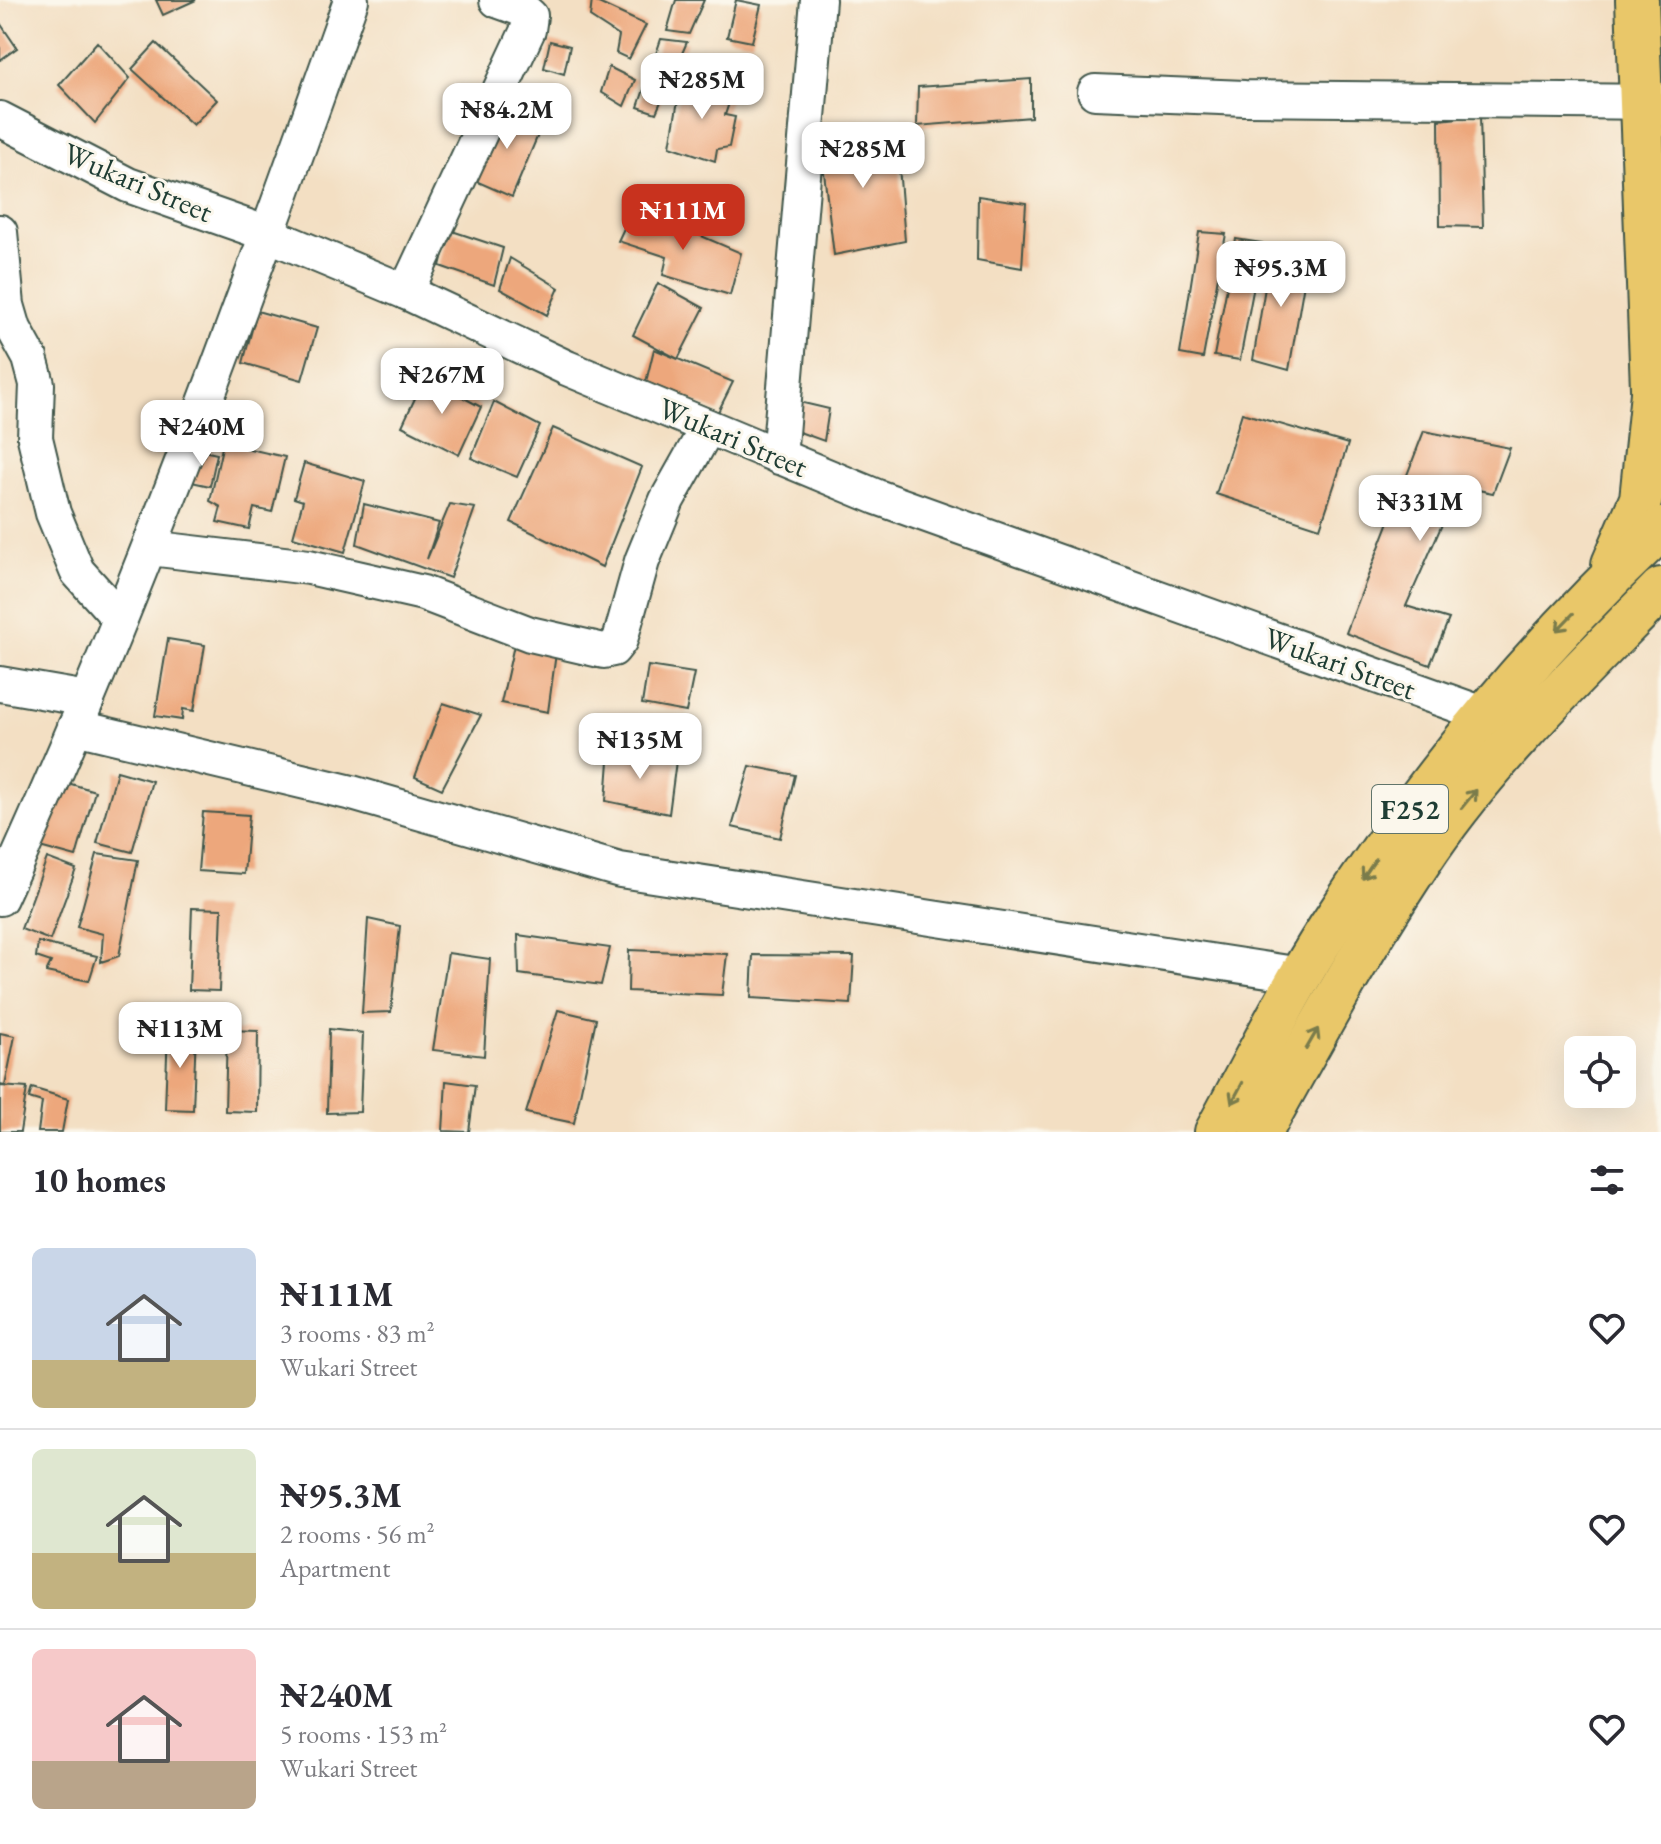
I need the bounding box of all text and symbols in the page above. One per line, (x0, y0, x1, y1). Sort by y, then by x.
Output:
pin: ₦285M (646, 53, 758, 121)
text: ₦285M (659, 62, 745, 96)
pin: ₦84.2M (442, 83, 572, 151)
text: ₦84.2M (460, 92, 554, 126)
pin: ₦285M (807, 122, 919, 190)
text: ₦285M (820, 131, 906, 165)
street label: Wukari Street (57, 133, 219, 231)
pin: ₦111M (627, 184, 739, 252)
text: ₦111M (640, 193, 726, 227)
pin: ₦95.3M (1216, 241, 1346, 309)
text: ₦95.3M (1234, 250, 1328, 284)
pin: ₦267M (386, 348, 498, 416)
text: ₦267M (399, 357, 485, 391)
street label: Wukari Street (652, 388, 814, 486)
pin: ₦240M (146, 400, 258, 468)
text: ₦240M (159, 409, 245, 443)
pin: ₦331M (1364, 475, 1476, 543)
text: ₦331M (1377, 484, 1463, 518)
one-way arrow (1555, 612, 1574, 632)
street label: Wukari Street (1259, 618, 1422, 709)
pin: ₦135M (584, 713, 696, 781)
text: ₦135M (597, 722, 683, 756)
road number: F252 (1372, 785, 1448, 833)
one-way arrow (1460, 788, 1478, 809)
one-way arrow (1360, 858, 1377, 880)
pin: ₦113M (124, 1002, 236, 1070)
text: ₦113M (137, 1011, 223, 1045)
one-way arrow (1304, 1028, 1320, 1051)
map controls (1564, 1036, 1636, 1108)
button: locate (1564, 1036, 1636, 1108)
one-way arrow (1229, 1081, 1244, 1105)
text: 10 homes (32, 1158, 166, 1202)
icon: filters (1585, 1158, 1629, 1202)
text: ₦111M (280, 1272, 393, 1316)
icon: home (96, 1280, 192, 1376)
icon: heart (1585, 1306, 1629, 1350)
text: 3 rooms · 83 m² (280, 1316, 435, 1350)
text: Wukari Street (280, 1350, 417, 1384)
text: ₦95.3M (280, 1473, 402, 1517)
icon: home (96, 1481, 192, 1577)
icon: heart (1585, 1507, 1629, 1551)
text: 2 rooms · 56 m² (280, 1517, 435, 1551)
text: Apartment (280, 1551, 390, 1585)
text: ₦240M (280, 1673, 393, 1717)
icon: home (96, 1681, 192, 1777)
icon: heart (1585, 1707, 1629, 1751)
text: 5 rooms · 153 m² (280, 1717, 447, 1751)
text: Wukari Street (280, 1751, 417, 1785)

